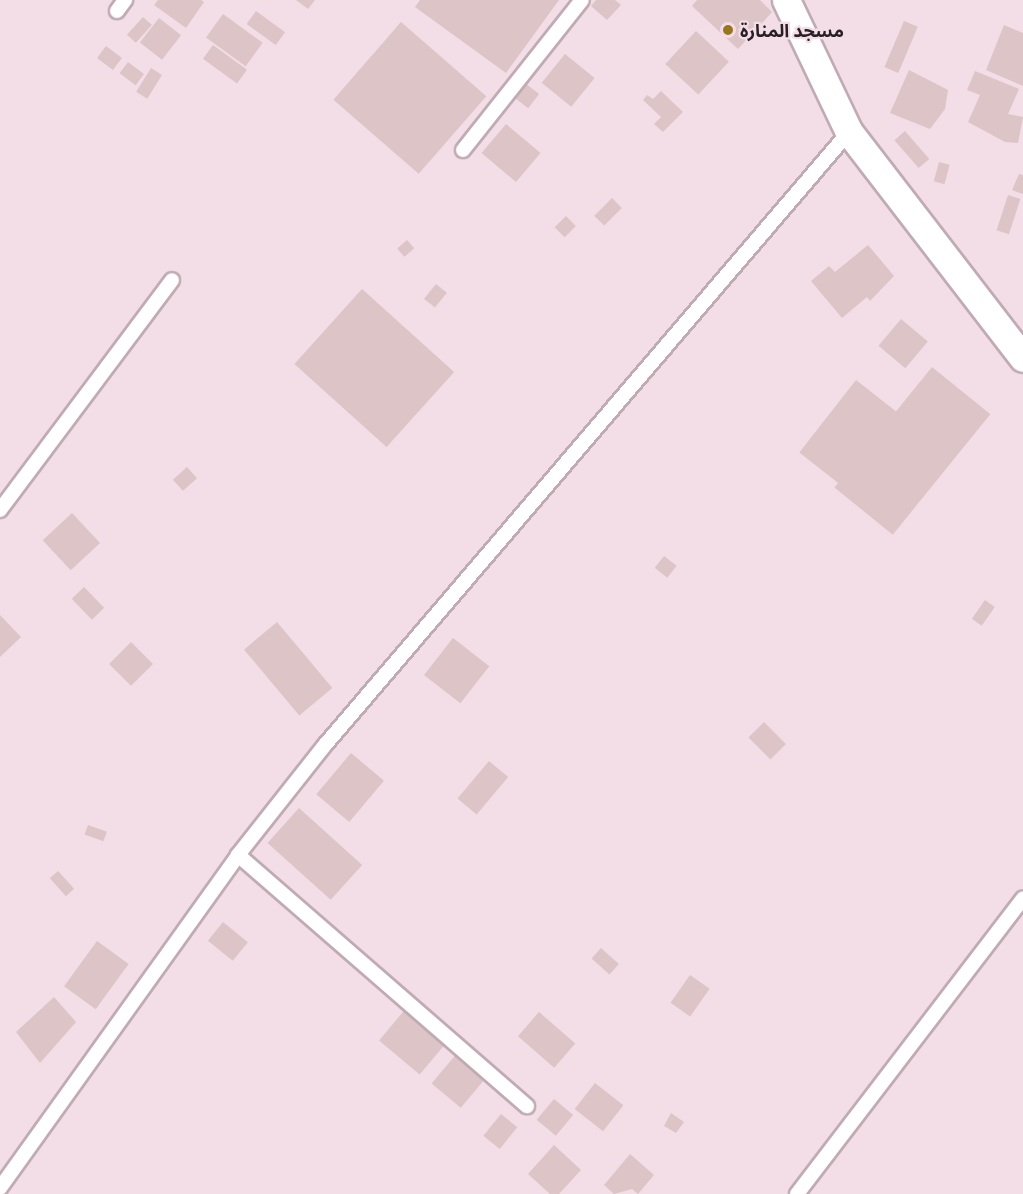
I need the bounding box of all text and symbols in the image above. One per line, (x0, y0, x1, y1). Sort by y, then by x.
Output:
place label: مسجد المنارة (740, 19, 844, 41)
marker: مسجد المنارة (721, 23, 735, 37)

